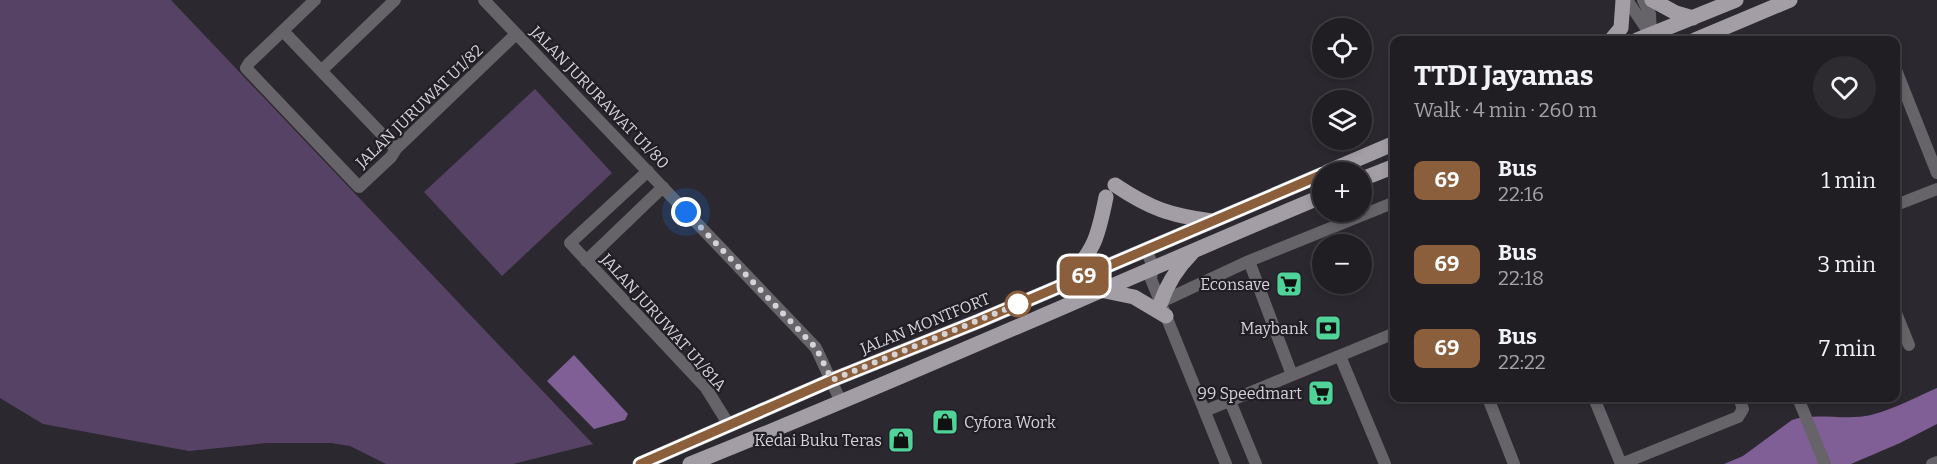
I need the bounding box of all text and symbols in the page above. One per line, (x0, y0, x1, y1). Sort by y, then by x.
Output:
map controls (1312, 18, 1372, 294)
button: locate (1312, 18, 1372, 78)
street label: JALAN JURURAWAT U1/80 (526, 21, 673, 173)
street label: JALAN JURUWAT U1/82 (351, 41, 487, 173)
button: heart (1813, 56, 1876, 119)
text: TTDI Jayamas (1414, 59, 1594, 92)
button: layers (1312, 90, 1372, 150)
text: Walk · 4 min · 260 m (1414, 98, 1597, 122)
text: Bus (1498, 155, 1537, 182)
button: + (1312, 162, 1372, 222)
text: 69 (1435, 167, 1459, 193)
text: 1 min (1821, 167, 1876, 194)
text: 22:16 (1498, 182, 1544, 206)
your location (671, 197, 701, 227)
button: − (1312, 234, 1372, 294)
text: Bus (1498, 239, 1537, 266)
street label: JALAN JURUWAT U1/81A (596, 249, 731, 395)
text: 69 (1435, 251, 1459, 277)
text: 3 min (1818, 251, 1876, 278)
line badge: 69 (1057, 256, 1111, 296)
text: 69 (1072, 263, 1096, 289)
text: 22:18 (1498, 266, 1544, 290)
supermarket icon: Econsave (1274, 269, 1304, 299)
place label: Econsave (1200, 275, 1270, 294)
street label: JALAN MONTFORT (857, 289, 993, 359)
unlabelled marker (1005, 291, 1031, 317)
bank icon: Maybank (1313, 313, 1343, 343)
place label: Maybank (1240, 319, 1308, 338)
text: Bus (1498, 323, 1537, 350)
text: 69 (1435, 335, 1459, 361)
text: 7 min (1819, 335, 1876, 362)
text: 22:22 (1498, 350, 1546, 374)
supermarket icon: 99 Speedmart (1306, 378, 1336, 408)
place label: 99 Speedmart (1198, 384, 1302, 403)
shop icon: Cyfora Work (930, 407, 960, 437)
place label: Cyfora Work (964, 413, 1056, 432)
shop icon: Kedai Buku Teras (886, 425, 916, 455)
place label: Kedai Buku Teras (754, 431, 882, 450)

